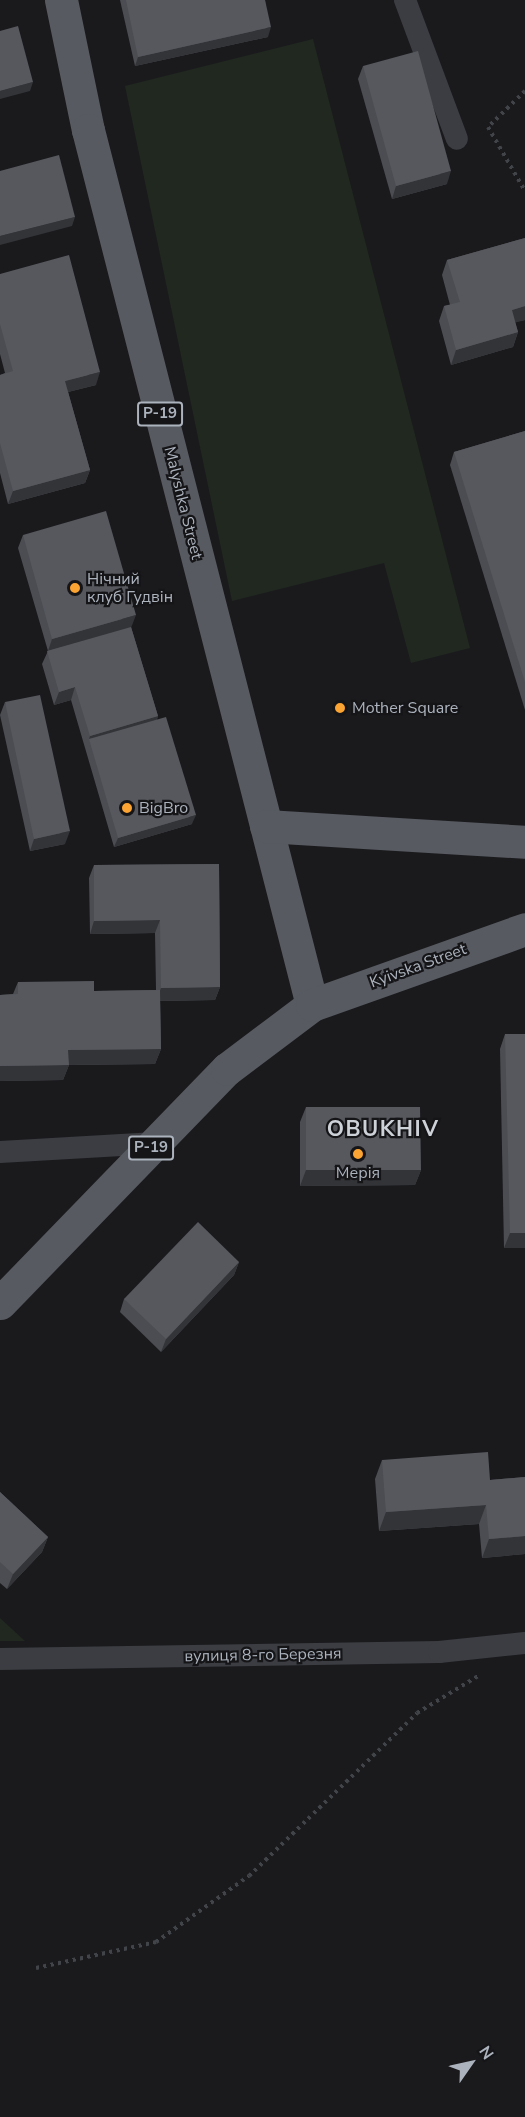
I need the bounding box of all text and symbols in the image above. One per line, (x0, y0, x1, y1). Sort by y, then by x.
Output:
road number: Р-19 (136, 402, 184, 426)
street label: Malyshka Street (160, 445, 206, 561)
place label: Нічний клуб Гудвін (87, 569, 173, 607)
marker: Нічний клуб Гудвін (68, 581, 82, 595)
place label: Mother Square (352, 698, 458, 718)
marker: Mother Square (333, 701, 347, 715)
place label: BigBro (139, 798, 188, 818)
marker: BigBro (120, 801, 134, 815)
street label: Kyivska Street (367, 940, 469, 992)
district label: OBUKHIV (327, 1117, 439, 1143)
road number: Р-19 (127, 1136, 175, 1160)
marker: Мерія (351, 1147, 365, 1161)
place label: Мерія (336, 1163, 380, 1183)
street label: вулиця 8-го Березня (184, 1644, 342, 1666)
north arrow (441, 2033, 501, 2093)
text: N (473, 2042, 498, 2064)

